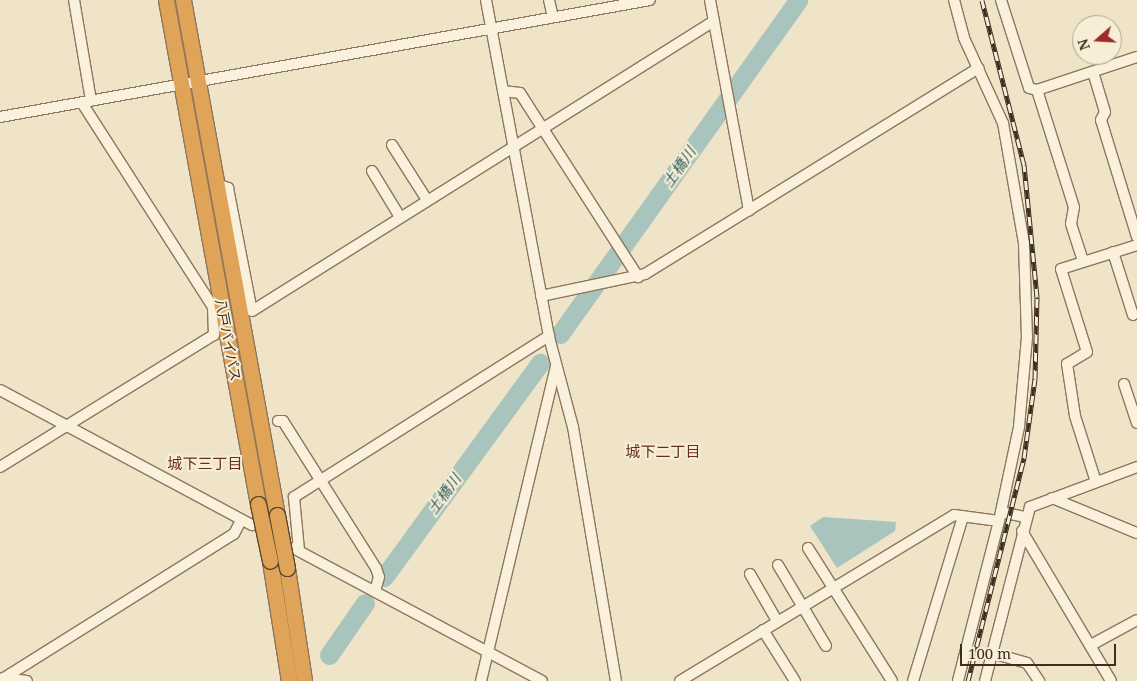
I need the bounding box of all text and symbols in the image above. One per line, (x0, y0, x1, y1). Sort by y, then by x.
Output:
north arrow (1072, 15, 1122, 65)
text: N (1073, 36, 1094, 53)
water label: 土橋川 (659, 143, 699, 191)
street label: 八戸バイパス (212, 297, 244, 383)
district label: 城下二丁目 (626, 443, 700, 461)
district label: 城下三丁目 (168, 455, 242, 473)
water label: 土橋川 (423, 471, 465, 517)
scale bar (962, 634, 1118, 666)
text: 100 m (968, 643, 1011, 663)

